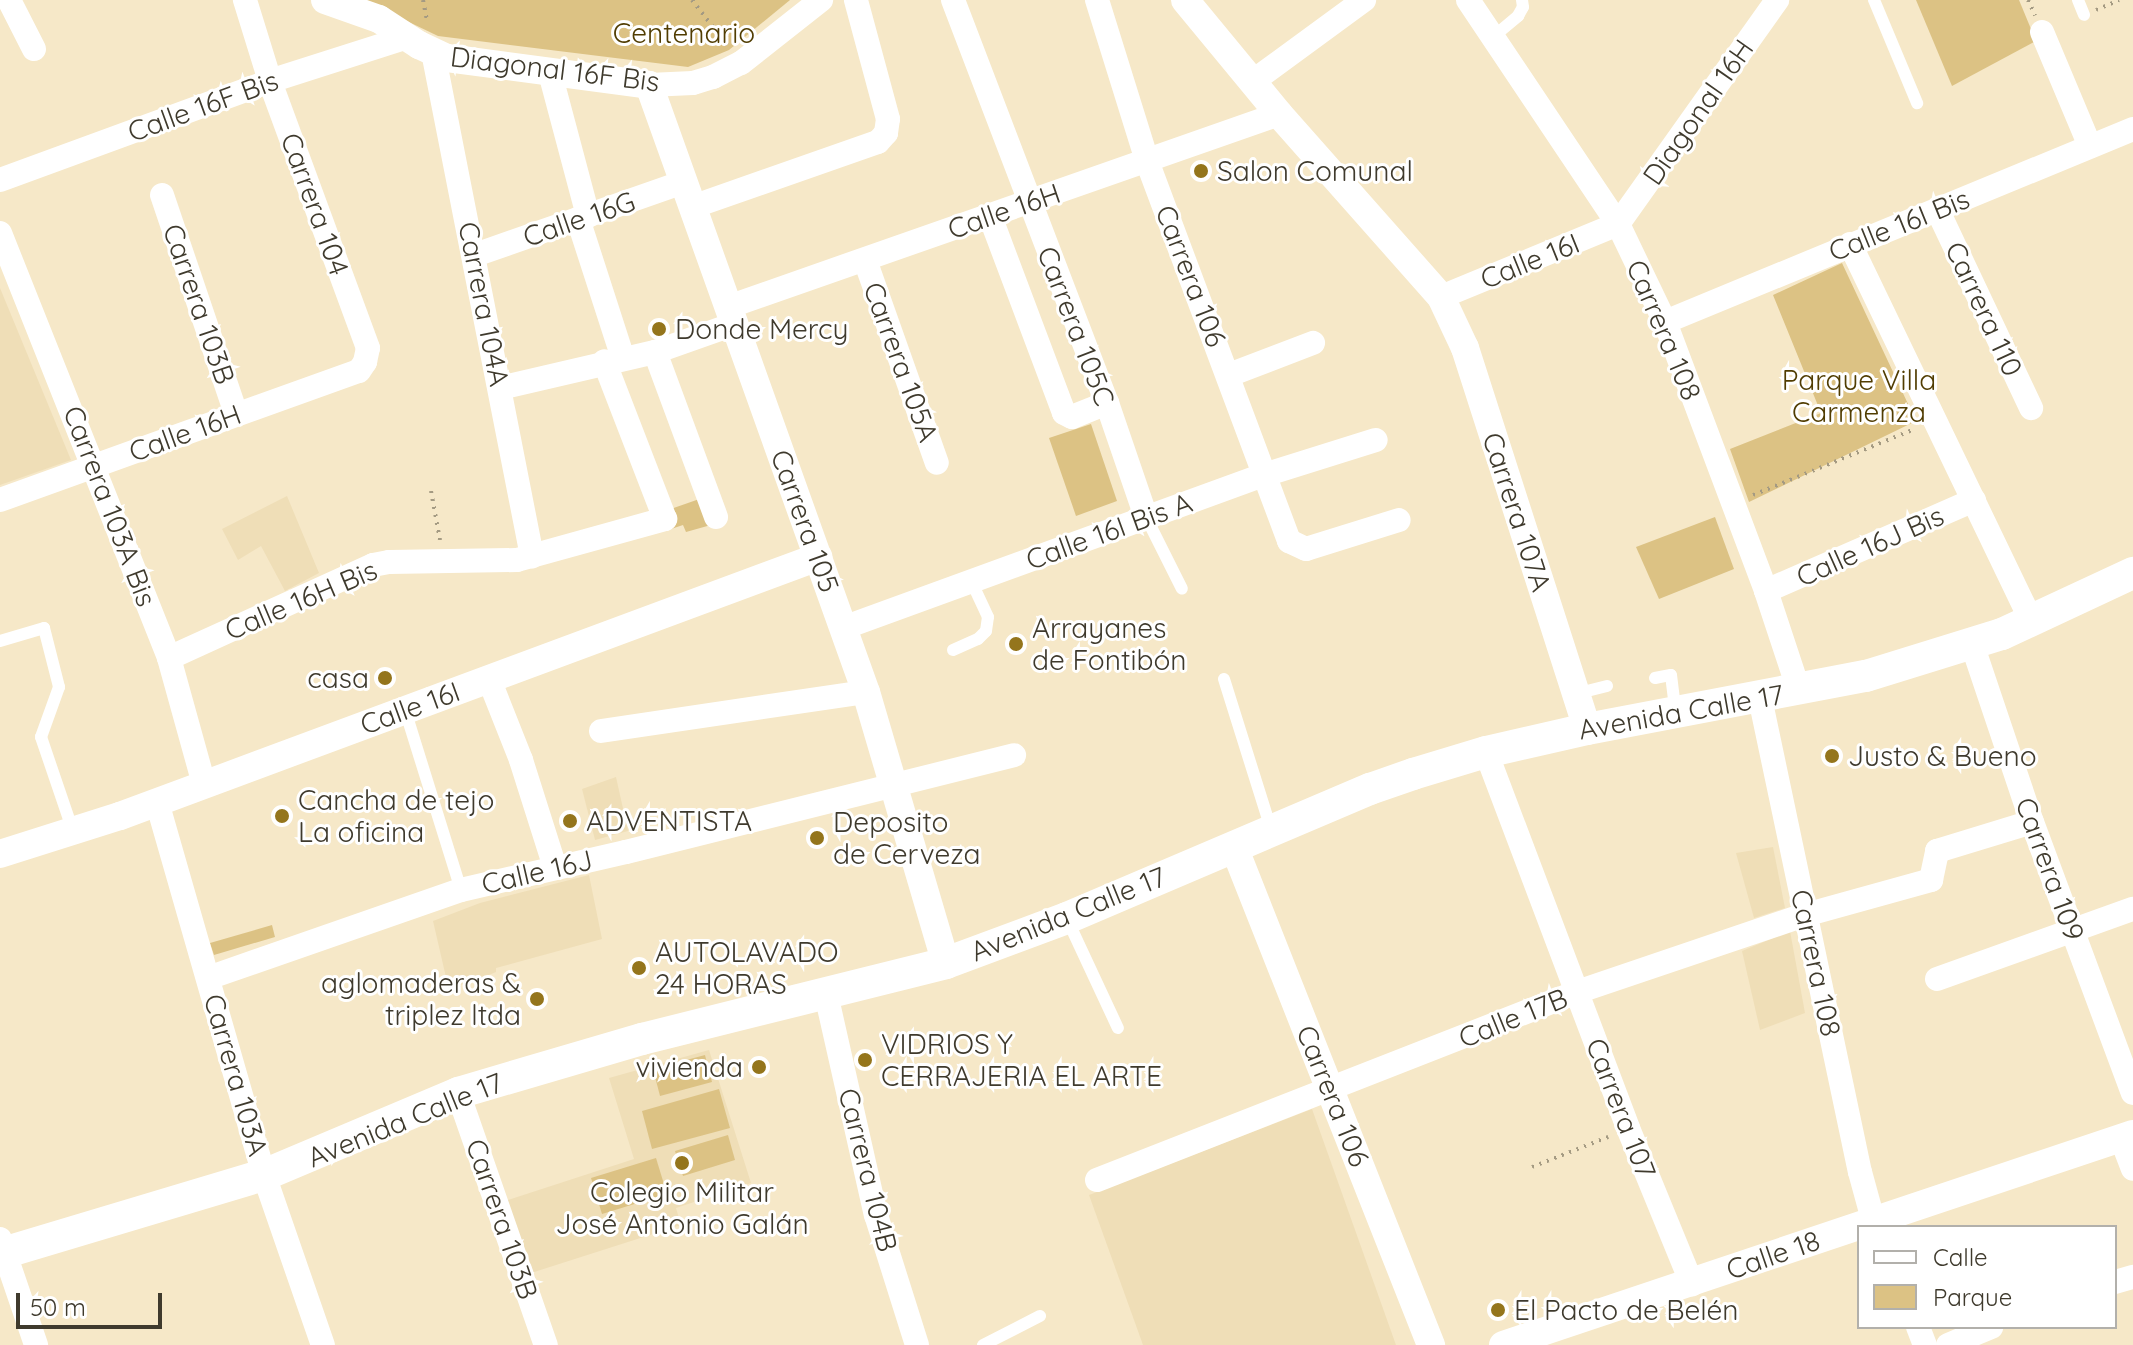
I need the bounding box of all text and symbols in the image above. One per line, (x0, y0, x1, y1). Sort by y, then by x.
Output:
park label: Centenario (613, 16, 755, 50)
street label: Diagonal 16H (1636, 33, 1760, 191)
street label: Diagonal 16F Bis (449, 40, 661, 98)
street label: Calle 16F Bis (123, 63, 283, 149)
street label: Carrera 104 (274, 128, 356, 280)
place label: Salon Comunal (1217, 154, 1413, 188)
marker: Salon Comunal (1192, 162, 1210, 180)
street label: Calle 16H (943, 176, 1065, 246)
street label: Calle 16I Bis (1824, 182, 1974, 268)
street label: Calle 16G (519, 184, 639, 254)
street label: Carrera 106 (1149, 200, 1233, 352)
street label: Carrera 104A (452, 219, 516, 389)
street label: Carrera 103B (156, 220, 242, 388)
street label: Calle 16I (1476, 226, 1584, 296)
street label: Carrera 110 (1938, 236, 2030, 382)
street label: Carrera 105C (1030, 242, 1122, 410)
street label: Carrera 108 (1619, 255, 1709, 405)
street label: Carrera 105A (857, 278, 945, 446)
place label: Donde Mercy (675, 312, 848, 346)
marker: Donde Mercy (650, 320, 668, 338)
park label: Parque Villa Carmenza (1782, 363, 1936, 429)
street label: Calle 16H (124, 397, 246, 469)
street label: Carrera 103A Bis (56, 401, 164, 611)
street label: Carrera 107A (1476, 428, 1558, 596)
street label: Carrera 105 (764, 445, 846, 597)
street label: Calle 16I Bis A (1021, 485, 1197, 577)
street label: Calle 16J Bis (1791, 499, 1949, 593)
street label: Calle 16H Bis (220, 553, 382, 647)
place label: Arrayanes de Fontibón (1032, 611, 1187, 677)
marker: Arrayanes de Fontibón (1007, 635, 1025, 653)
place label: casa (307, 661, 369, 695)
marker: casa (376, 669, 394, 687)
street label: Calle 16I (356, 674, 464, 742)
street label: Avenida Calle 17 (1576, 677, 1786, 747)
place label: Justo & Bueno (1848, 739, 2037, 773)
marker: Justo & Bueno (1823, 747, 1841, 765)
place label: Cancha de tejo La oficina (298, 783, 495, 849)
street label: Carrera 109 (2009, 793, 2091, 945)
place label: ADVENTISTA (586, 804, 752, 838)
place label: Deposito de Cerveza (833, 805, 981, 871)
marker: Cancha de tejo La oficina (273, 807, 291, 825)
marker: ADVENTISTA (561, 812, 579, 830)
marker: Deposito de Cerveza (808, 829, 826, 847)
street label: Calle 16J (478, 843, 596, 901)
street label: Avenida Calle 17 (965, 860, 1171, 968)
street label: Carrera 108 (1784, 887, 1848, 1039)
place label: AUTOLAVADO 24 HORAS (655, 935, 838, 1001)
marker: AUTOLAVADO 24 HORAS (630, 959, 648, 977)
place label: aglomaderas & triplez ltda (321, 966, 521, 1032)
street label: Calle 17B (1454, 981, 1572, 1055)
street label: Carrera 103A (197, 990, 275, 1160)
marker: aglomaderas & triplez ltda (528, 990, 546, 1008)
street label: Carrera 106 (1289, 1021, 1377, 1171)
place label: VIDRIOS Y CERRAJERIA EL ARTE (881, 1027, 1162, 1093)
street label: Carrera 107 (1579, 1033, 1663, 1183)
place label: vivienda (635, 1050, 743, 1084)
marker: VIDRIOS Y CERRAJERIA EL ARTE (856, 1051, 874, 1069)
marker: vivienda (750, 1058, 768, 1076)
street label: Avenida Calle 17 (302, 1066, 508, 1174)
street label: Carrera 104B (831, 1085, 905, 1255)
street label: Carrera 103B (459, 1135, 545, 1303)
marker: Colegio Militar José Antonio Galán (673, 1154, 691, 1172)
place label: Colegio Militar José Antonio Galán (555, 1175, 809, 1241)
street label: Calle 18 (1722, 1223, 1824, 1287)
legend (1857, 1225, 2117, 1329)
text: Calle (1933, 1242, 1988, 1272)
scale bar (20, 1277, 166, 1327)
text: Parque (1933, 1282, 2012, 1312)
text: 50 m (30, 1292, 86, 1322)
place label: El Pacto de Belén (1514, 1293, 1739, 1327)
marker: El Pacto de Belén (1489, 1301, 1507, 1319)

